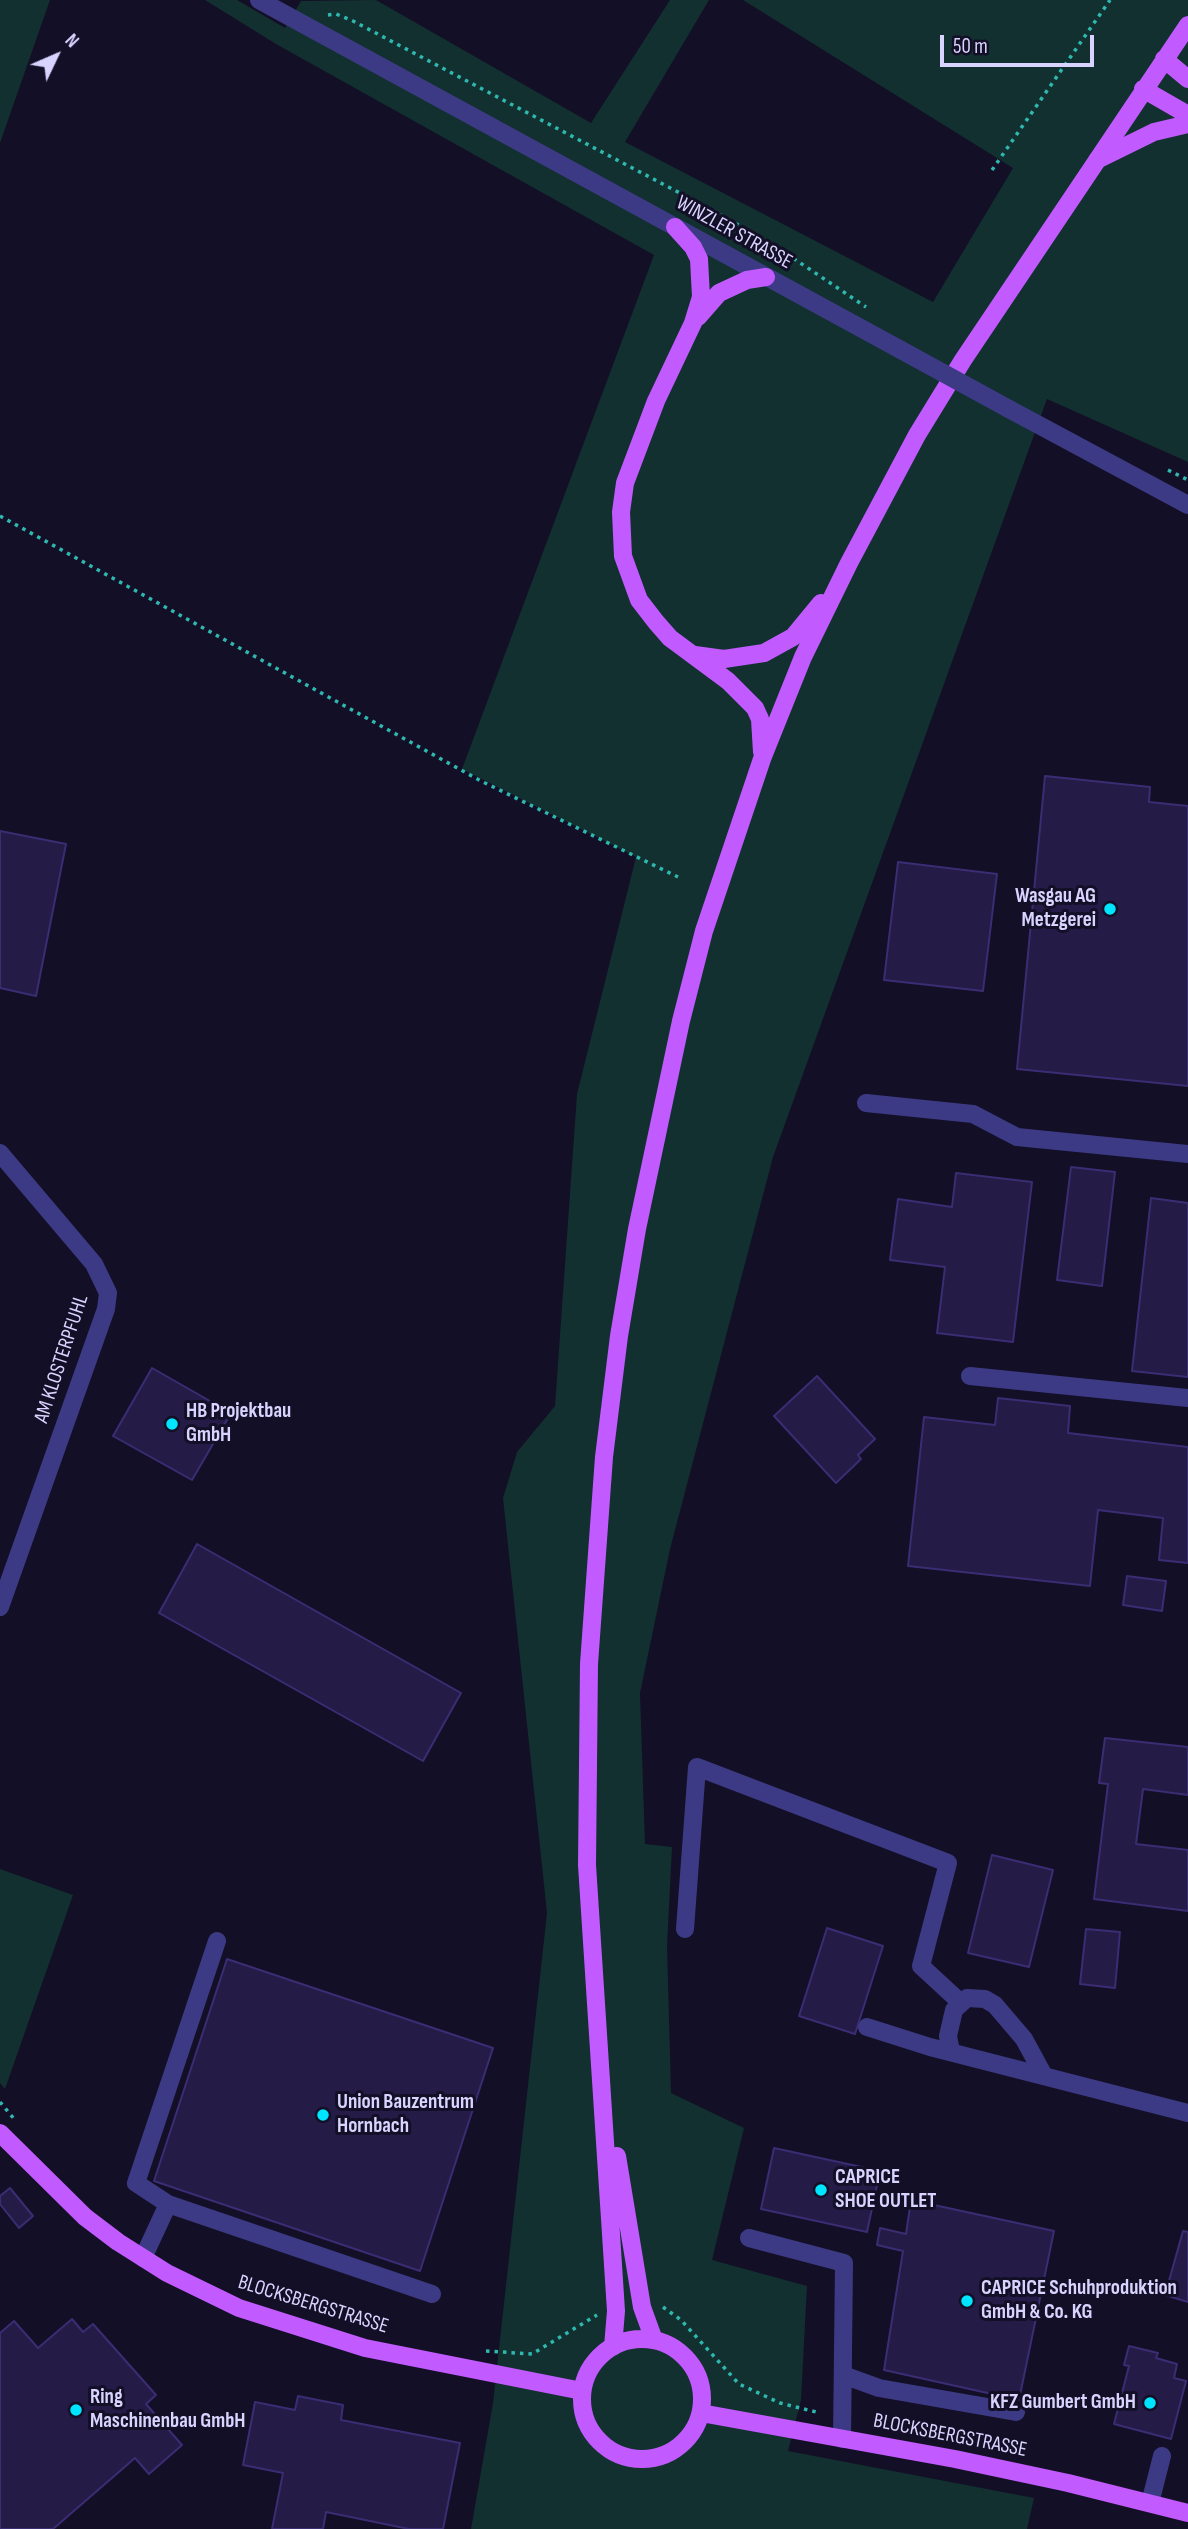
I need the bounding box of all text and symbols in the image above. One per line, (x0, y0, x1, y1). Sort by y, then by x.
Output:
north arrow (21, 21, 91, 91)
scale bar (943, 21, 1097, 65)
text: N (60, 29, 83, 53)
text: 50 m (953, 34, 988, 59)
street label: WINZLER STRASSE (671, 191, 797, 275)
place label: Wasgau AG Metzgerei (1015, 884, 1096, 934)
marker: Wasgau AG Metzgerei (1102, 901, 1118, 917)
street label: AM KLOSTERPFUHL (29, 1292, 95, 1426)
place label: HB Projektbau GmbH (186, 1399, 291, 1449)
marker: HB Projektbau GmbH (164, 1416, 180, 1432)
place label: Union Bauzentrum Hornbach (337, 2090, 474, 2140)
marker: Union Bauzentrum Hornbach (315, 2107, 331, 2123)
place label: CAPRICE SHOE OUTLET (835, 2165, 936, 2215)
marker: CAPRICE SHOE OUTLET (813, 2182, 829, 2198)
street label: BLOCKSBERGSTRASSE (235, 2270, 391, 2340)
place label: CAPRICE Schuhproduktion GmbH & Co. KG (981, 2276, 1177, 2326)
marker: CAPRICE Schuhproduktion GmbH & Co. KG (959, 2293, 975, 2309)
place label: Ring Maschinenbau GmbH (90, 2385, 245, 2435)
place label: KFZ Gumbert GmbH (990, 2390, 1136, 2416)
marker: KFZ Gumbert GmbH (1142, 2395, 1158, 2411)
marker: Ring Maschinenbau GmbH (68, 2402, 84, 2418)
street label: BLOCKSBERGSTRASSE (871, 2409, 1029, 2463)

